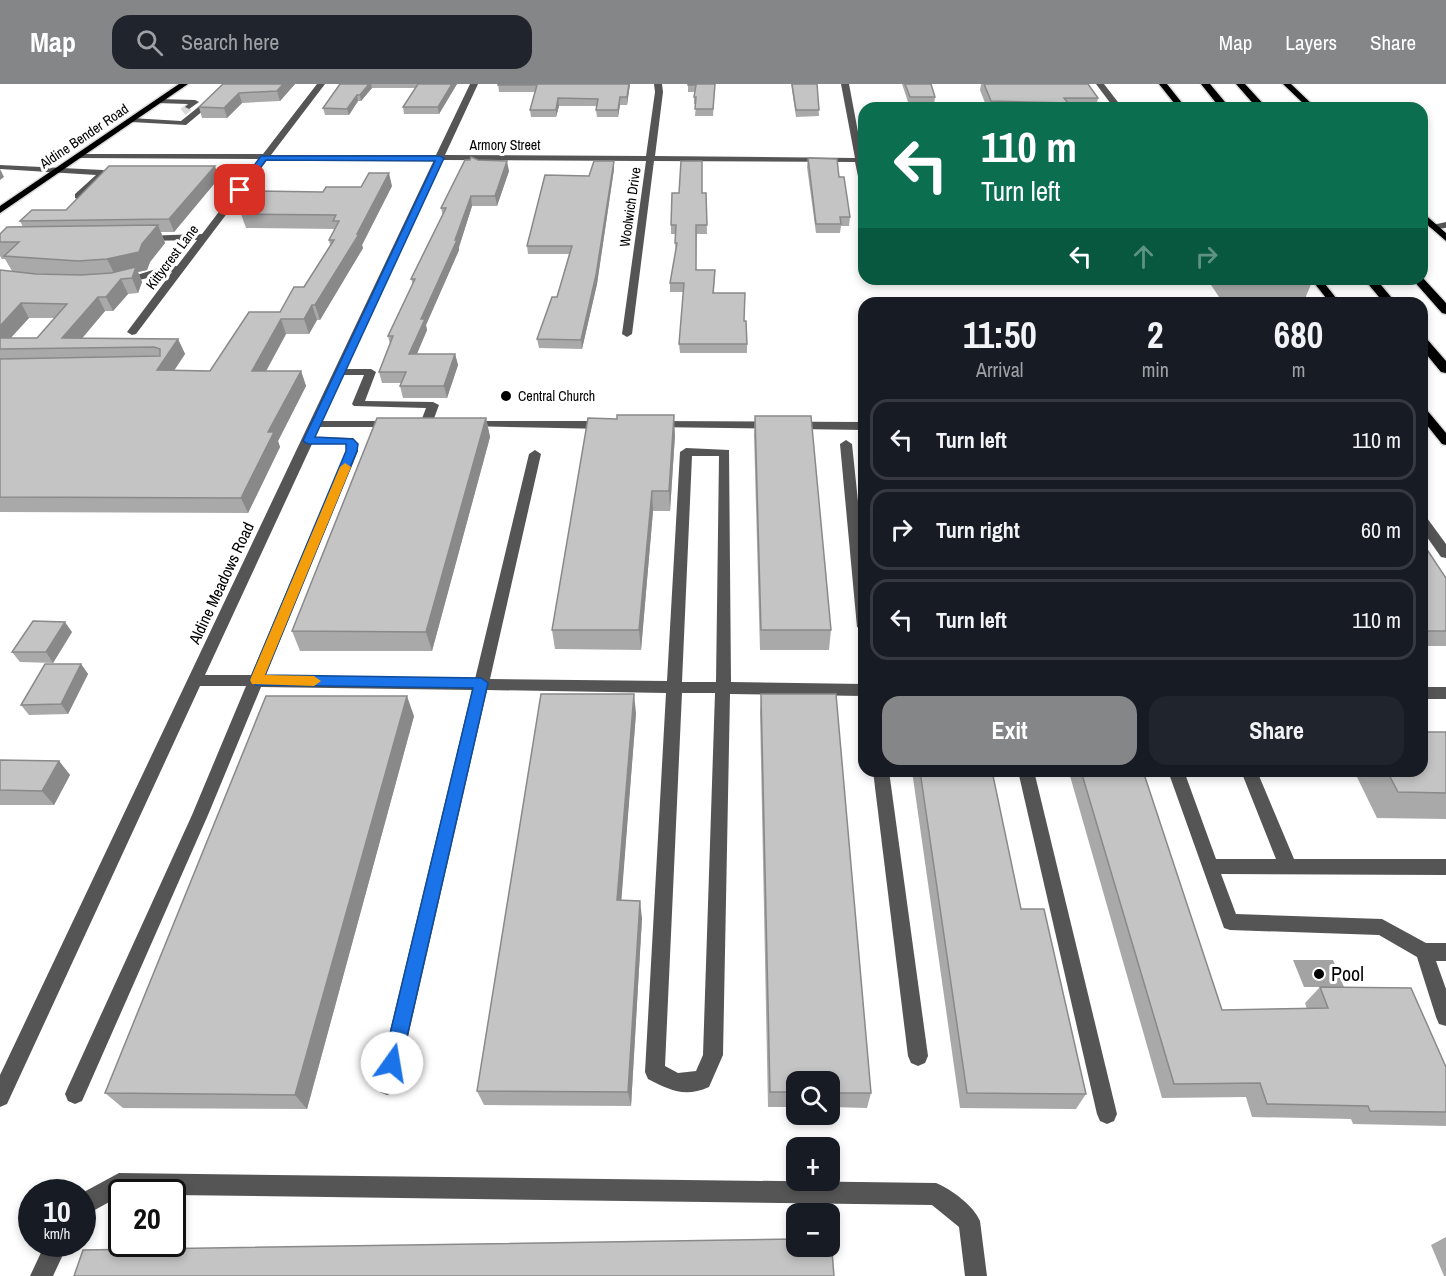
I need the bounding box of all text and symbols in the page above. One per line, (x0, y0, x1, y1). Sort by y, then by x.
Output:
search box (112, 15, 532, 69)
text: Map (30, 23, 76, 61)
icon: search (133, 26, 166, 59)
text: Search here (181, 27, 279, 57)
text: Map (1219, 28, 1252, 57)
text: Layers (1285, 28, 1337, 57)
text: Share (1370, 28, 1416, 57)
street label: Aldine Bender Road (35, 100, 132, 173)
text: 110 m (981, 119, 1077, 175)
icon: left (882, 126, 960, 204)
street label: Armory Street (469, 136, 540, 154)
pin (214, 164, 265, 215)
street label: Woolwich Drive (616, 166, 644, 248)
icon: arrive (223, 173, 256, 206)
text: Turn left (981, 173, 1060, 209)
street label: Kittycrest Lane (142, 221, 202, 293)
icon: left (1064, 240, 1097, 273)
icon: ahead (1127, 240, 1160, 273)
icon: right (1190, 240, 1223, 273)
text: 11:50 (963, 311, 1037, 359)
text: 2 (1147, 311, 1164, 359)
text: 680 (1274, 311, 1323, 359)
text: Arrival (976, 356, 1024, 383)
text: min (1142, 356, 1169, 383)
text: m (1292, 356, 1305, 383)
place label: Central Church (518, 387, 595, 405)
marker: Central Church (499, 389, 513, 403)
icon: left (885, 423, 918, 456)
text: Turn left (936, 425, 1007, 455)
text: 110 m (1352, 425, 1401, 455)
icon: right (885, 513, 918, 546)
text: Turn right (936, 515, 1020, 545)
text: 60 m (1361, 515, 1401, 545)
street label: Aldine Meadows Road (183, 519, 259, 648)
icon: left (885, 603, 918, 636)
text: Turn left (936, 605, 1007, 635)
text: 110 m (1352, 605, 1401, 635)
button: Exit (882, 696, 1137, 765)
button: Share (1149, 696, 1404, 765)
place label: Pool (1331, 960, 1364, 987)
marker: Pool (1312, 967, 1326, 981)
position arrow (360, 1031, 424, 1095)
map controls (786, 1071, 840, 1257)
button: search (786, 1071, 840, 1125)
button: + (786, 1137, 840, 1191)
speed limit sign: 20 (108, 1179, 186, 1257)
text: 10 (43, 1191, 71, 1231)
button: − (786, 1203, 840, 1257)
text: km/h (44, 1223, 70, 1244)

